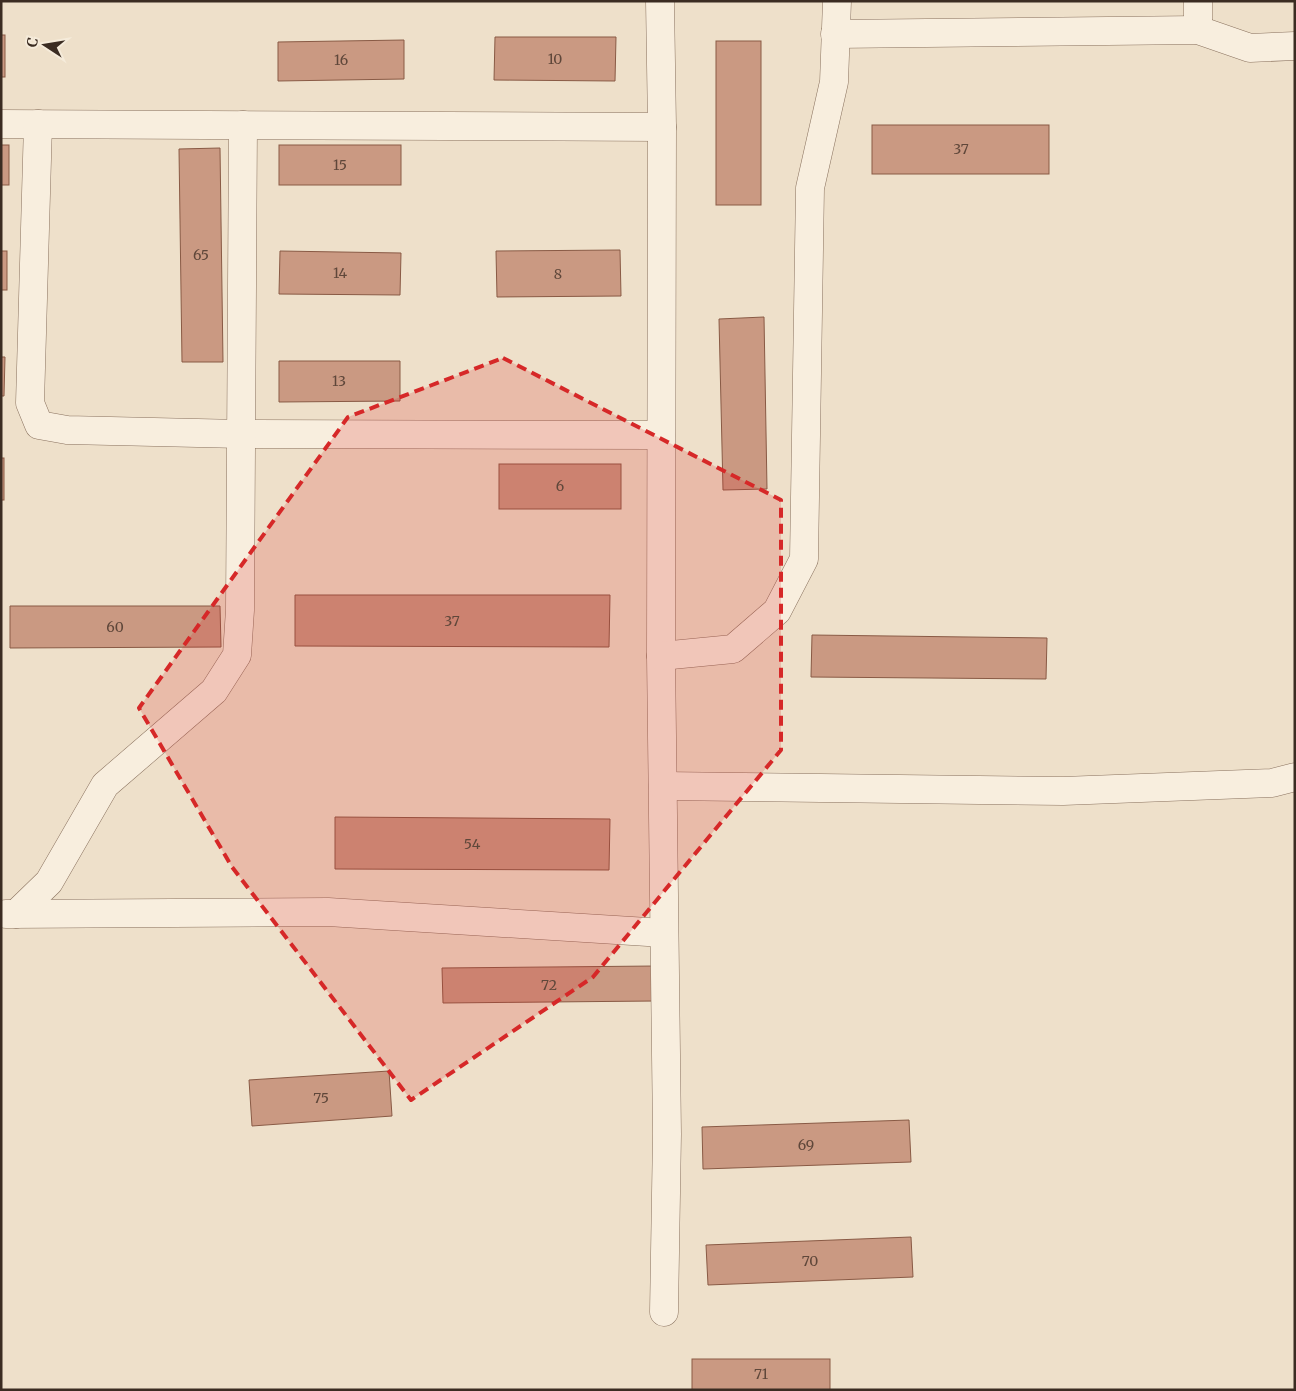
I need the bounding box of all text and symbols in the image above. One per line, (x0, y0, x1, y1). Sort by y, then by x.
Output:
north arrow (20, 20, 70, 70)
text: С (23, 36, 42, 49)
house number: 10 (548, 50, 562, 68)
house number: 16 (334, 51, 348, 69)
house number: 37 (953, 140, 969, 158)
house number: 15 (333, 156, 347, 174)
house number: 65 (193, 246, 209, 264)
house number: 14 (333, 264, 347, 282)
house number: 8 (554, 265, 562, 283)
house number: 13 (332, 372, 346, 390)
house number: 6 (556, 477, 564, 495)
house number: 37 (444, 612, 460, 630)
house number: 60 (106, 618, 124, 636)
house number: 54 (464, 835, 481, 853)
house number: 72 (541, 976, 557, 994)
house number: 75 (313, 1089, 329, 1107)
house number: 69 (798, 1136, 814, 1154)
house number: 70 (802, 1252, 818, 1270)
house number: 71 (754, 1365, 768, 1383)

